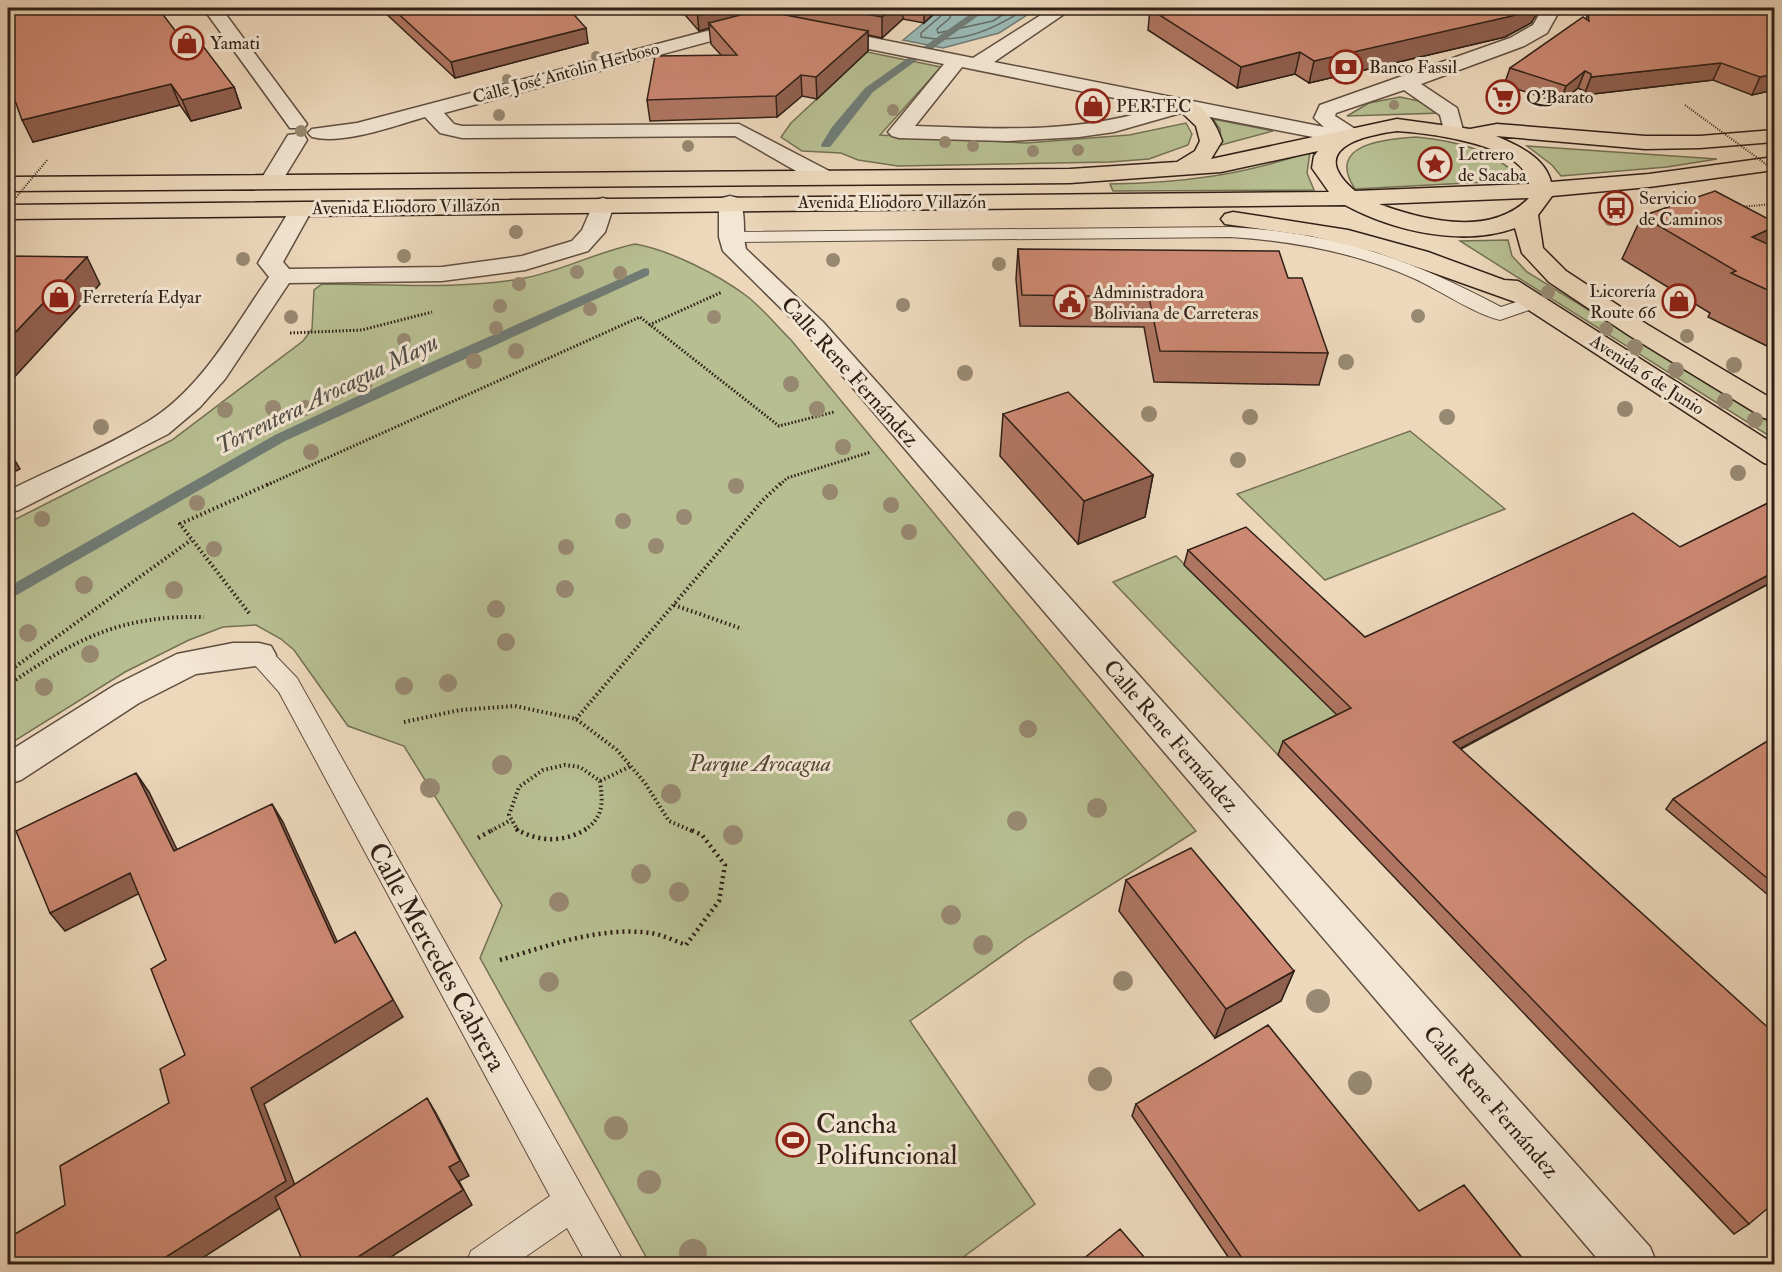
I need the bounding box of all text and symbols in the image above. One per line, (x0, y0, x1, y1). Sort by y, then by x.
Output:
shop icon: Yamati (169, 25, 205, 61)
place label: Yamati (210, 32, 260, 55)
street label: Calle José Antolin Herboso (470, 37, 662, 109)
bank icon: Banco Fassil (1328, 49, 1364, 85)
place label: Banco Fassil (1369, 56, 1457, 79)
supermarket icon: Q'Barato (1485, 79, 1521, 115)
place label: Q'Barato (1526, 86, 1594, 109)
shop icon: PERTEC (1075, 88, 1111, 124)
place label: PERTEC (1116, 95, 1192, 118)
place label: Letrero de Sacaba (1458, 143, 1527, 187)
place icon: Letrero de Sacaba (1417, 146, 1453, 182)
place label: Servicio de Caminos (1639, 187, 1723, 231)
bus stop icon: Servicio de Caminos (1598, 190, 1634, 226)
street label: Avenida Eliodoro Villazón (797, 191, 986, 214)
street label: Avenida Eliodoro Villazón (311, 194, 500, 220)
shop icon: Ferretería Edyar (41, 279, 77, 315)
place label: Licorería Route 66 (1589, 280, 1657, 324)
place label: Administradora Boliviana de Carreteras (1092, 281, 1258, 325)
shop icon: Licorería Route 66 (1661, 283, 1697, 319)
public building icon: Administradora Boliviana de Carreteras (1052, 284, 1088, 320)
place label: Ferretería Edyar (82, 286, 201, 309)
street label: Calle Rene Fernández (775, 291, 925, 453)
water label: Torrentera Arocagua Mayu (211, 327, 443, 461)
street label: Avenida 6 de Junio (1585, 329, 1709, 421)
street label: Calle Rene Fernández (1097, 654, 1245, 818)
park label: Parque Arocagua (688, 750, 831, 778)
street label: Calle Mercedes Cabrera (360, 837, 514, 1078)
street label: Calle Rene Fernández (1417, 1020, 1565, 1184)
place label: Cancha Polifuncional (816, 1108, 958, 1172)
sports icon: Cancha Polifuncional (775, 1122, 811, 1158)

